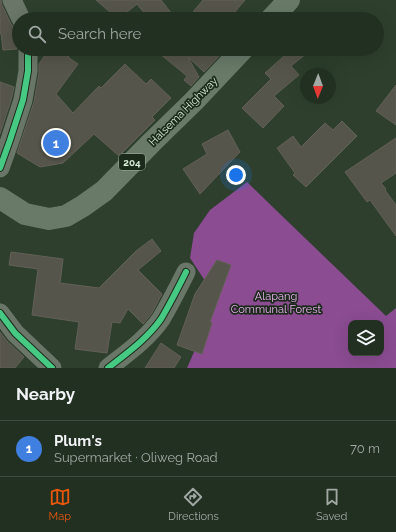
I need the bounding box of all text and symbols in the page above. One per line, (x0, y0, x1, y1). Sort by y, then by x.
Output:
search box (12, 12, 384, 56)
icon: search (26, 23, 48, 45)
text: Search here (58, 25, 141, 43)
north arrow (300, 68, 336, 104)
street label: Halsema Highway (146, 74, 220, 148)
pin: 1 (43, 128, 69, 158)
road number: 204 (119, 154, 145, 170)
your location (226, 165, 246, 185)
park label: Alapang Communal Forest (231, 290, 322, 316)
map controls (348, 320, 384, 356)
button: layers (348, 320, 384, 356)
text: Nearby (16, 384, 75, 404)
text: Plum's (54, 432, 102, 450)
text: 1 (26, 441, 32, 456)
text: 70 m (350, 441, 380, 456)
text: Supermarket · Oliweg Road (54, 450, 218, 465)
tab: Map (49, 486, 71, 523)
tab: Directions (168, 486, 219, 523)
tab: Saved (316, 486, 347, 523)

